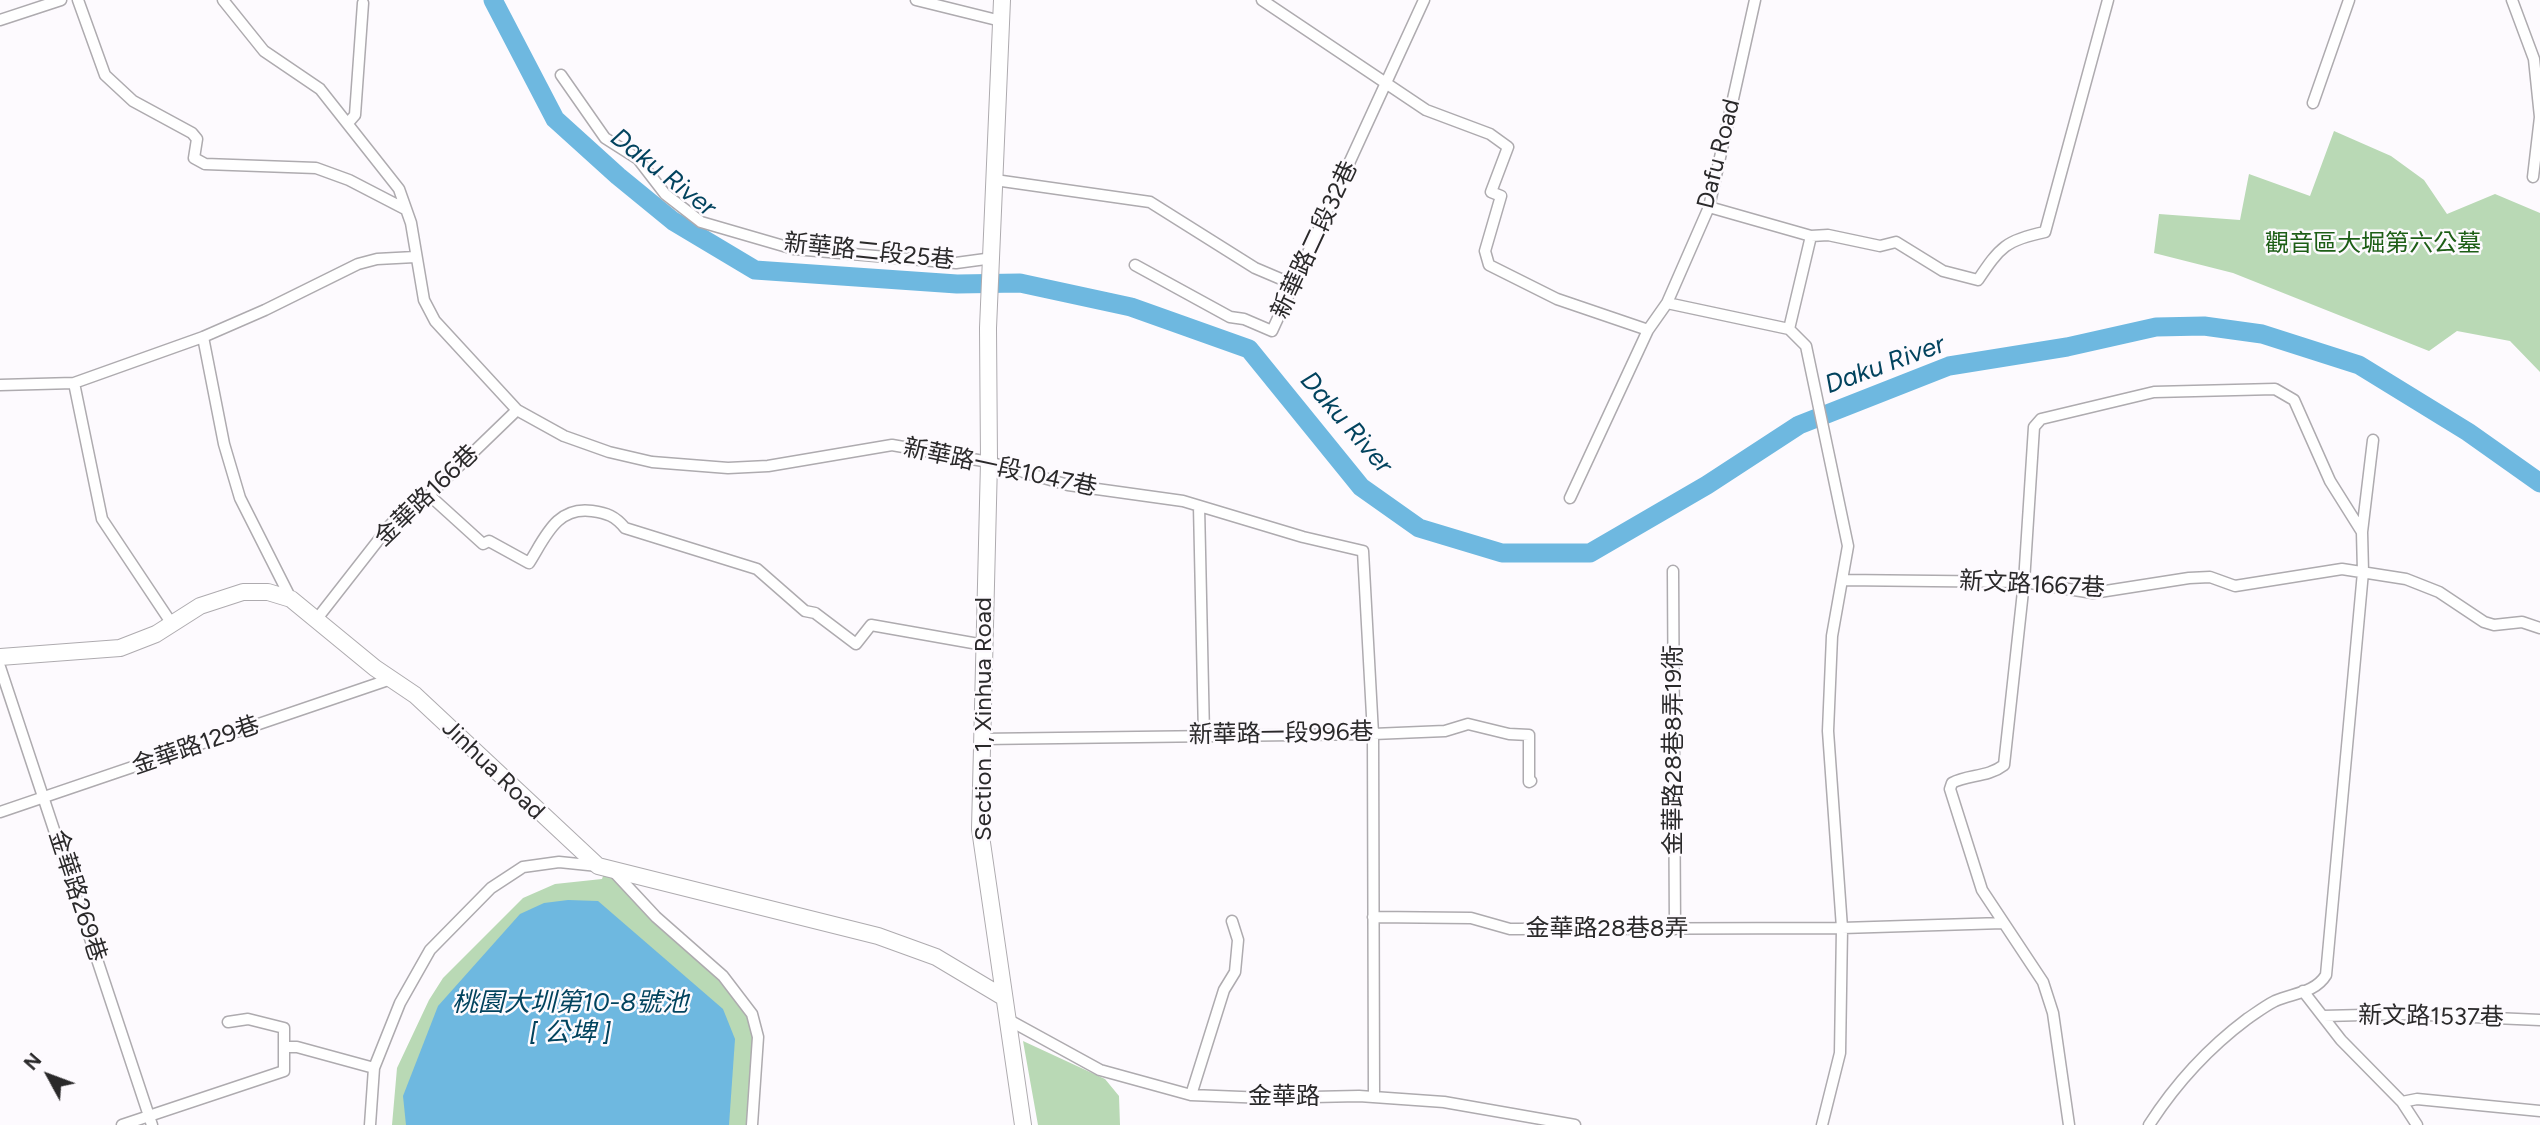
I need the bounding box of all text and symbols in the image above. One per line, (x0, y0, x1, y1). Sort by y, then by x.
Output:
street label: Dafu Road (1691, 96, 1747, 212)
water label: Daku River (604, 122, 722, 224)
street label: 新華路二段32巷 (1266, 157, 1364, 323)
street label: 新華路二段25巷 (782, 229, 956, 275)
park label: 觀音區大堀第六公墓 (2265, 230, 2481, 258)
water label: Daku River (1821, 329, 1949, 401)
water label: Daku River (1293, 365, 1399, 481)
street label: 新華路一段1047巷 (901, 433, 1099, 503)
street label: 金華路166巷 (369, 439, 485, 553)
street label: 新文路1667巷 (1958, 567, 2106, 603)
street label: Section 1, Xinhua Road (970, 597, 998, 841)
street label: 金華路28巷8弄19衖 (1660, 645, 1688, 855)
street label: 金華路129巷 (128, 711, 264, 781)
street label: Jinhua Road (436, 714, 550, 826)
street label: 新華路一段996巷 (1188, 718, 1374, 750)
street label: 金華路269巷 (42, 827, 112, 965)
street label: 金華路28巷8弄 (1526, 915, 1688, 943)
water label: 桃園大圳第10-8號池 [ 公埤 ] (452, 987, 688, 1048)
street label: 新文路1537巷 (2358, 1001, 2504, 1033)
north arrow (14, 1041, 84, 1111)
text: N (19, 1049, 46, 1075)
street label: 金華路 (1248, 1083, 1320, 1111)

